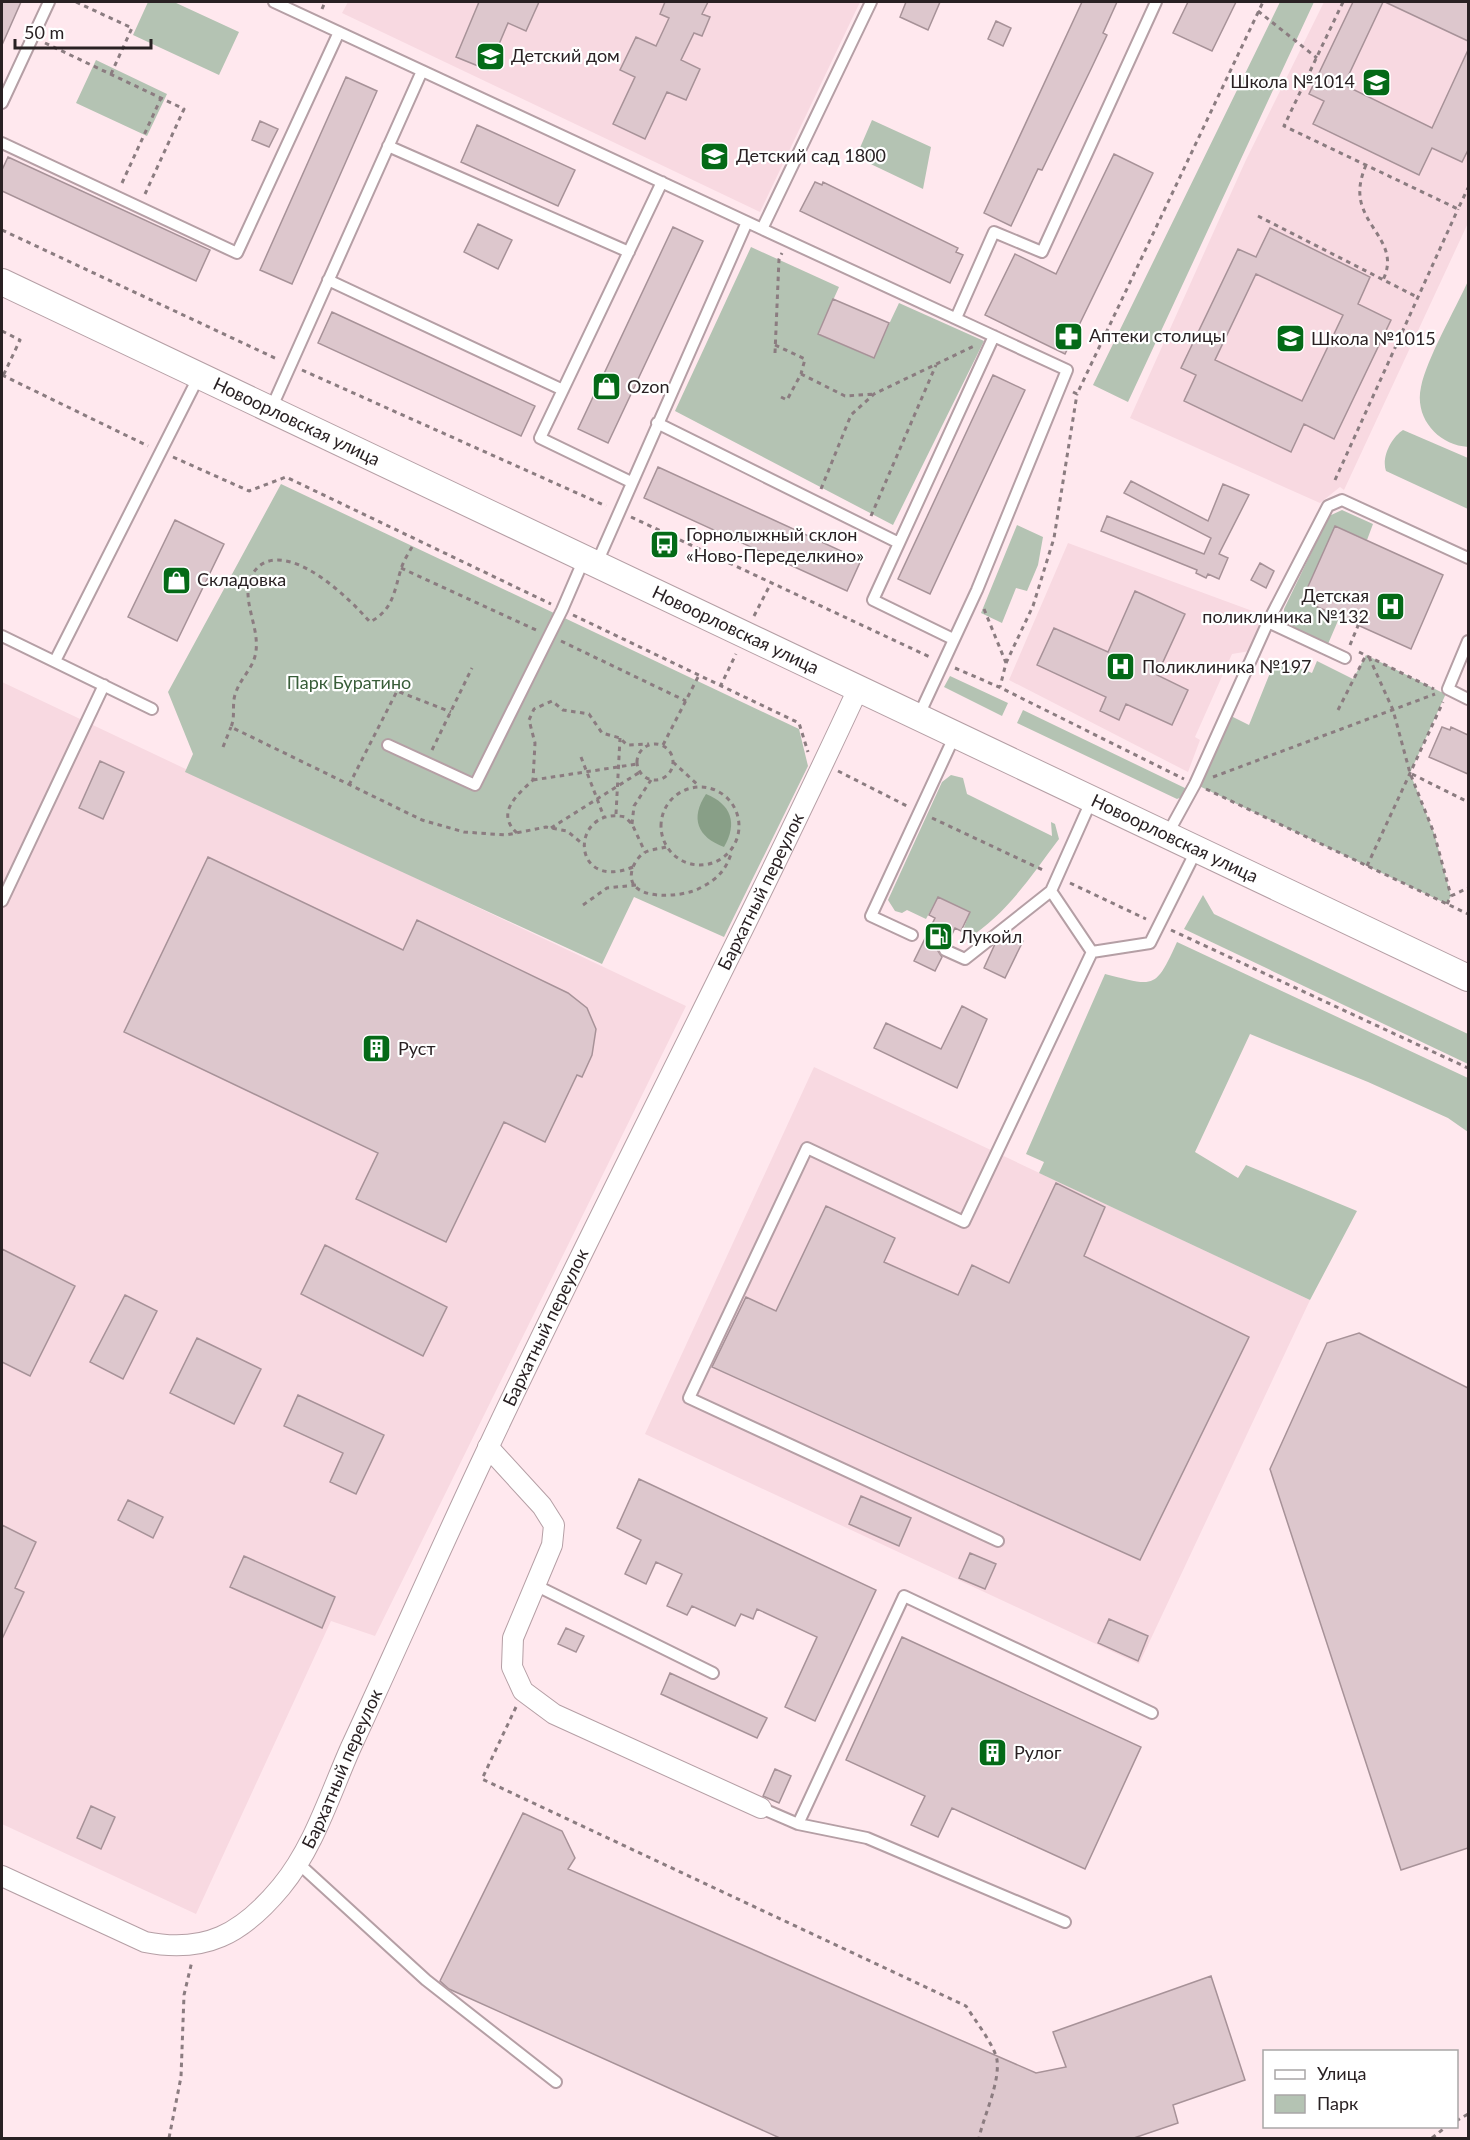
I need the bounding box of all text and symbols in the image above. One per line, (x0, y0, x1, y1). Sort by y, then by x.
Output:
scale bar (15, 12, 152, 50)
text: 50 m (24, 21, 64, 43)
school or university icon: Детский дом (474, 40, 506, 72)
place label: Детский дом (511, 44, 620, 66)
school or university icon: Школа №1014 (1360, 66, 1392, 98)
place label: Школа №1014 (1230, 70, 1355, 92)
school or university icon: Детский сад 1800 (699, 140, 731, 172)
place label: Детский сад 1800 (736, 144, 886, 166)
pharmacy icon: Аптеки столицы (1052, 320, 1084, 352)
school or university icon: Школа №1015 (1274, 323, 1306, 355)
place label: Аптеки столицы (1089, 324, 1226, 346)
place label: Школа №1015 (1311, 327, 1436, 349)
shop icon: Ozon (590, 371, 622, 403)
street label: Новоорловская улица (210, 372, 384, 470)
place label: Ozon (627, 375, 669, 397)
place label: Горнолыжный склон «Ново-Переделкино» (686, 523, 864, 566)
bus stop icon: Горнолыжный склон «Ново-Переделкино» (649, 529, 681, 561)
shop icon: Складовка (160, 564, 192, 596)
place label: Складовка (197, 568, 286, 590)
street label: Новоорловская улица (649, 580, 823, 678)
place label: Детская поликлиника №132 (1202, 584, 1369, 627)
hospital icon: Детская поликлиника №132 (1374, 590, 1406, 622)
hospital icon: Поликлиника №197 (1105, 651, 1137, 683)
place label: Поликлиника №197 (1142, 655, 1312, 677)
park label: Парк Буратино (287, 671, 411, 693)
street label: Новоорловская улица (1088, 789, 1262, 887)
street label: Бархатный переулок (712, 809, 808, 974)
fuel station icon: Лукойл (923, 921, 955, 953)
place label: Лукойл (959, 925, 1022, 947)
building icon: Руст (361, 1033, 393, 1065)
place label: Руст (398, 1037, 436, 1059)
street label: Бархатный переулок (498, 1244, 593, 1409)
street label: Бархатный переулок (296, 1685, 387, 1852)
building icon: Рулог (977, 1737, 1009, 1769)
place label: Рулог (1014, 1741, 1062, 1763)
legend (1263, 2050, 1458, 2128)
text: Улица (1317, 2062, 1367, 2084)
text: Парк (1317, 2092, 1359, 2114)

